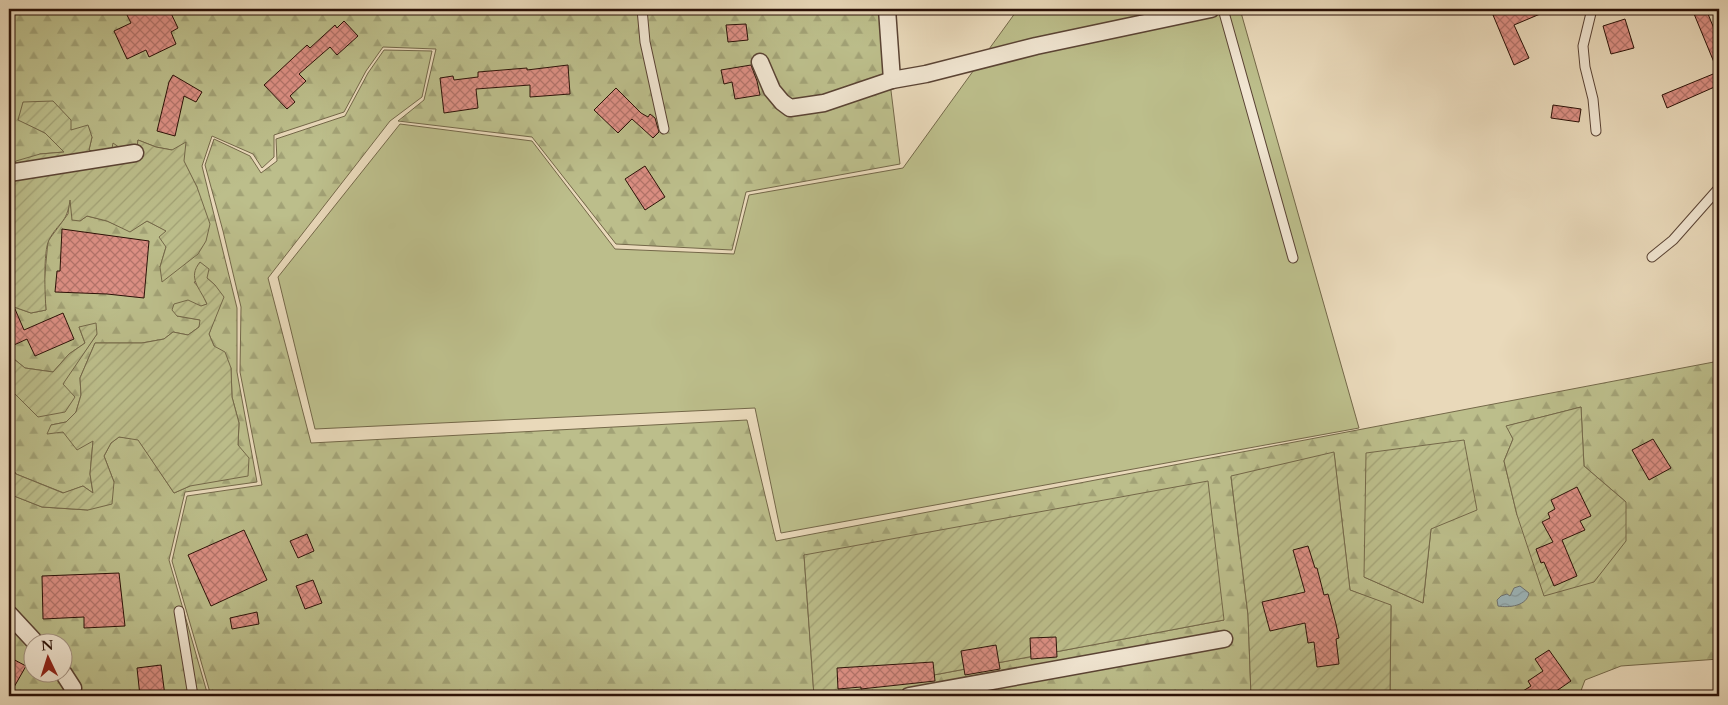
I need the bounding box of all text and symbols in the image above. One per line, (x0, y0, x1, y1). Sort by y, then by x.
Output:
north arrow (22, 632, 72, 682)
text: N (40, 636, 54, 655)

